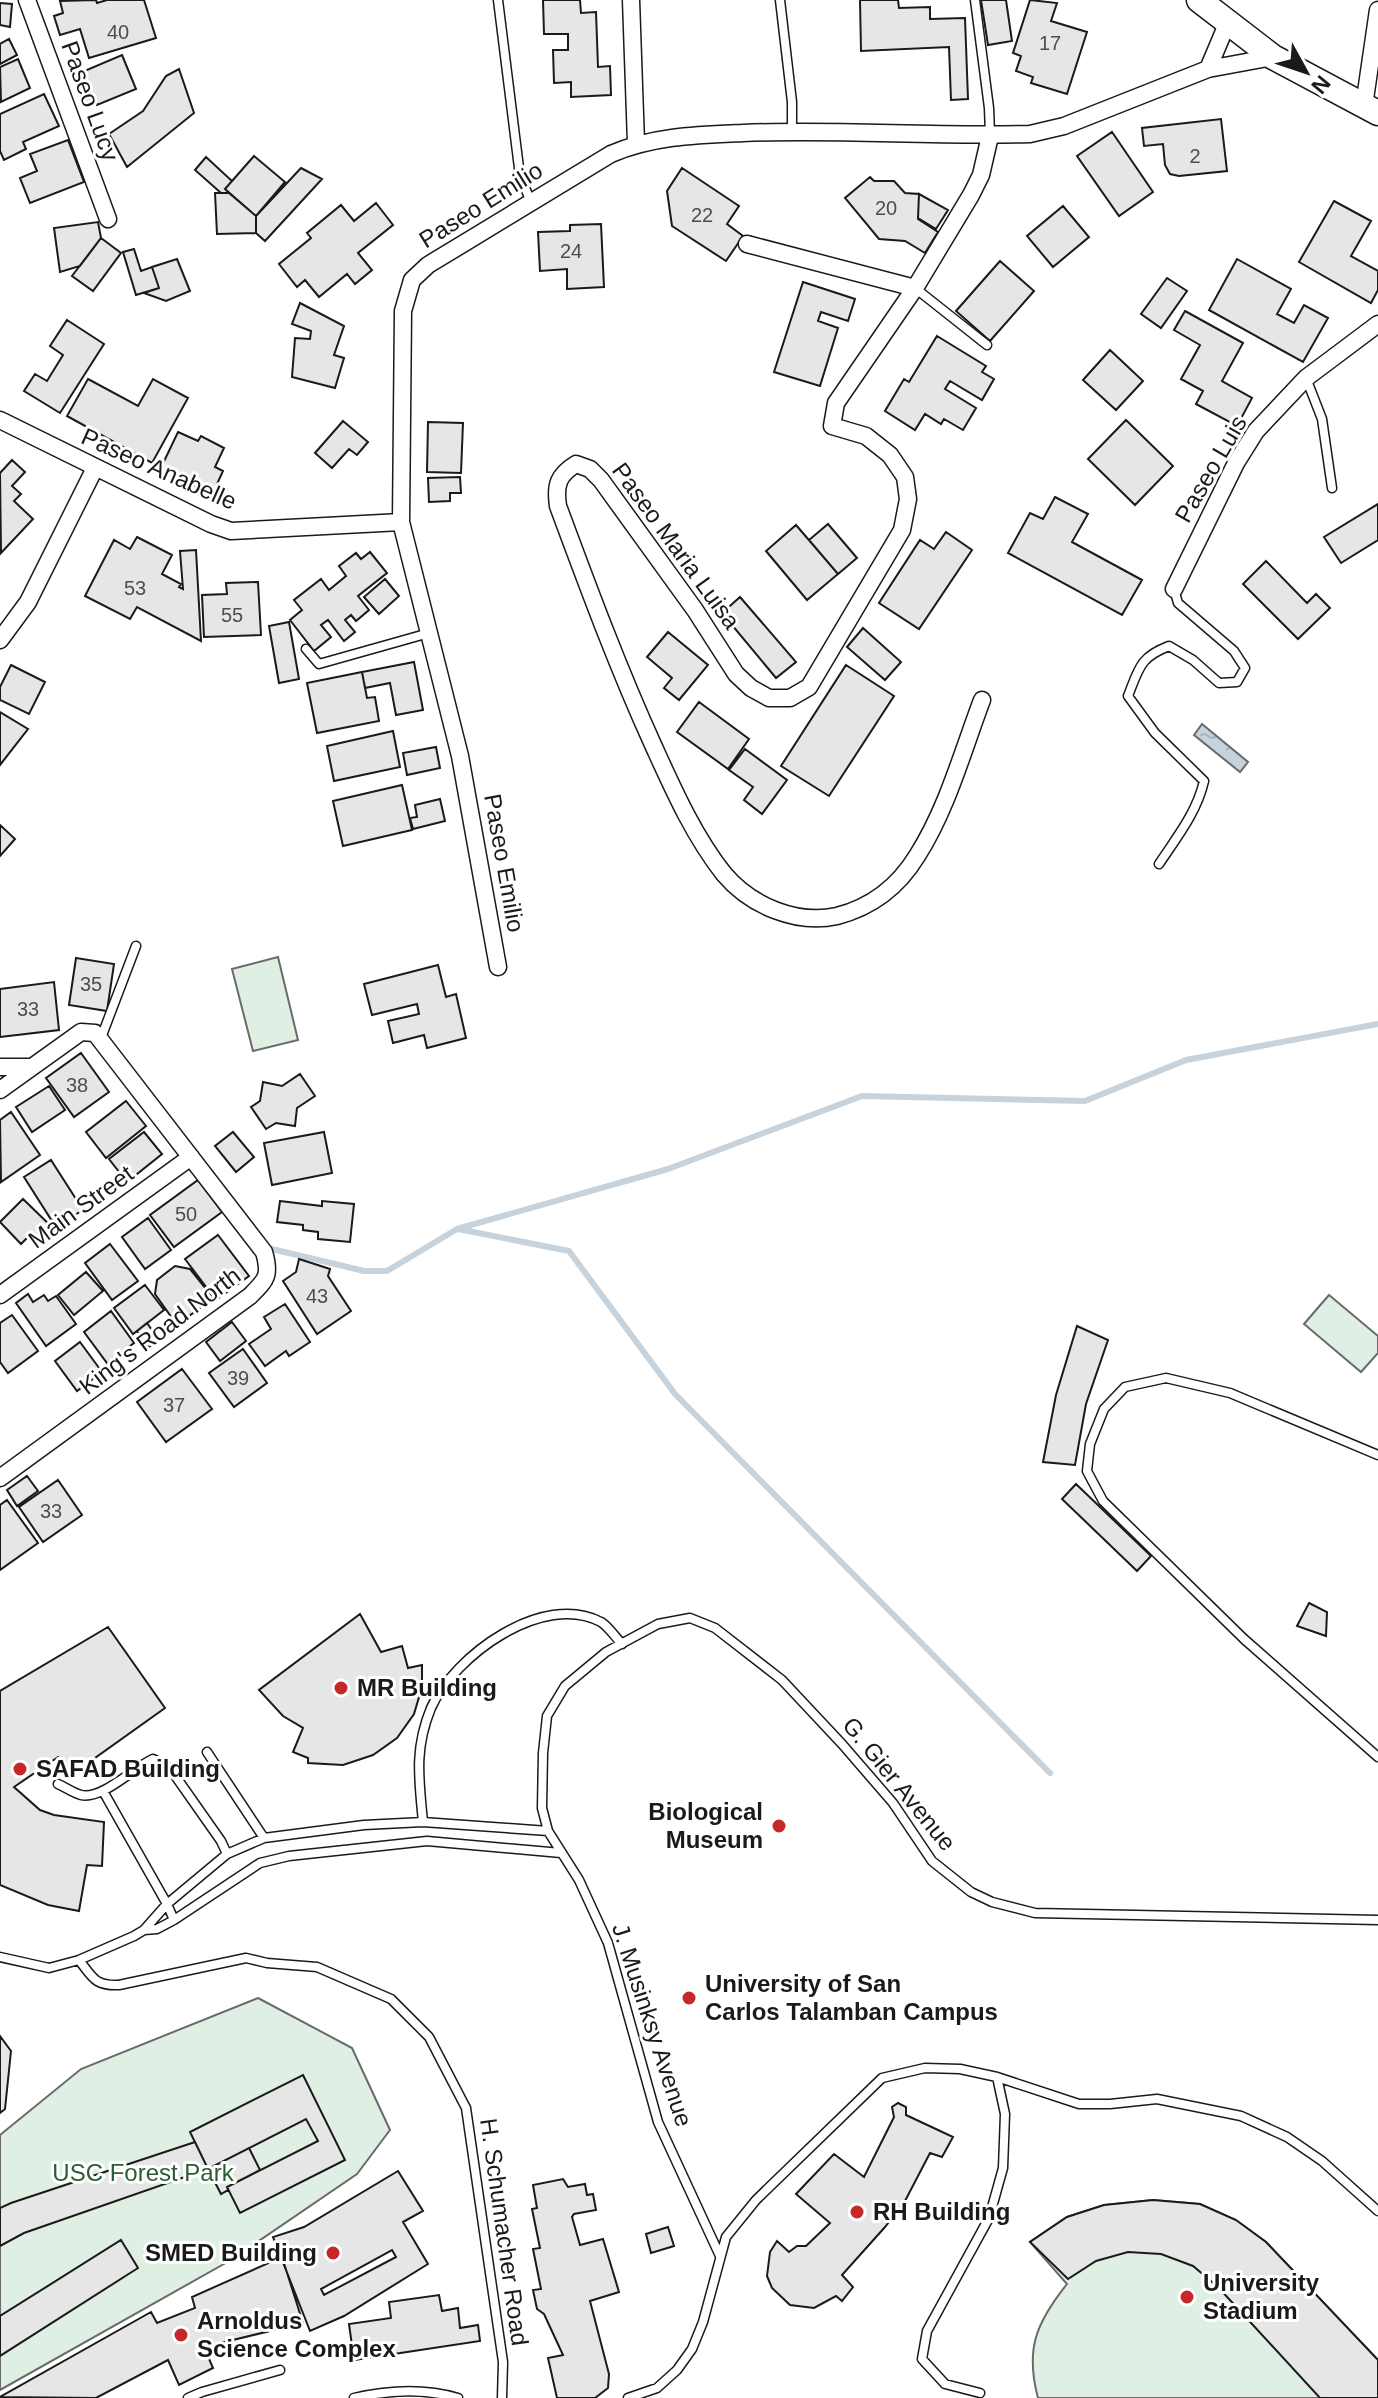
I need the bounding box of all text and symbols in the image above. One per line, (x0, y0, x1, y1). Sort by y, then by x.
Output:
house number: 40 (107, 21, 129, 43)
house number: 17 (1039, 32, 1061, 54)
north arrow (1266, 32, 1346, 112)
street label: Paseo Lucy (56, 37, 125, 164)
text: N (1306, 70, 1336, 99)
house number: 2 (1189, 145, 1201, 167)
street label: Paseo Emilio (414, 156, 547, 253)
house number: 20 (875, 197, 897, 219)
house number: 22 (691, 204, 713, 226)
house number: 24 (560, 240, 582, 262)
street label: Paseo Luis (1169, 411, 1252, 527)
street label: Paseo Anabelle (78, 422, 241, 515)
street label: Paseo Maria Luisa (607, 457, 746, 635)
house number: 53 (124, 577, 146, 599)
house number: 55 (221, 604, 243, 626)
street label: Paseo Emilio (479, 792, 530, 934)
house number: 35 (80, 973, 102, 995)
house number: 33 (17, 998, 39, 1020)
house number: 38 (66, 1074, 88, 1096)
street label: Main Street (23, 1159, 139, 1254)
house number: 50 (175, 1203, 197, 1225)
street label: King's Road North (74, 1261, 245, 1400)
house number: 43 (306, 1285, 328, 1307)
house number: 39 (227, 1367, 249, 1389)
house number: 37 (163, 1394, 185, 1416)
house number: 33 (40, 1500, 62, 1522)
place label: MR Building (357, 1674, 497, 1701)
marker: MR Building (332, 1679, 350, 1697)
street label: G. Gier Avenue (837, 1712, 961, 1856)
place label: SAFAD Building (36, 1755, 220, 1782)
marker: SAFAD Building (11, 1760, 29, 1778)
place label: Biological Museum (648, 1798, 763, 1853)
marker: Biological Museum (770, 1817, 788, 1835)
street label: J. Musinksy Avenue (607, 1920, 698, 2130)
place label: University of San Carlos Talamban Campus (705, 1970, 998, 2025)
marker: University of San Carlos Talamban Campus (680, 1989, 698, 2007)
street label: H. Schumacher Road (475, 2116, 534, 2347)
park label: USC Forest Park (52, 2159, 235, 2186)
place label: RH Building (873, 2198, 1010, 2225)
marker: RH Building (848, 2203, 866, 2221)
place label: SMED Building (145, 2239, 317, 2266)
marker: SMED Building (324, 2244, 342, 2262)
place label: University Stadium (1203, 2269, 1320, 2324)
marker: University Stadium (1178, 2288, 1196, 2306)
place label: Arnoldus Science Complex (197, 2307, 396, 2362)
marker: Arnoldus Science Complex (172, 2326, 190, 2344)

